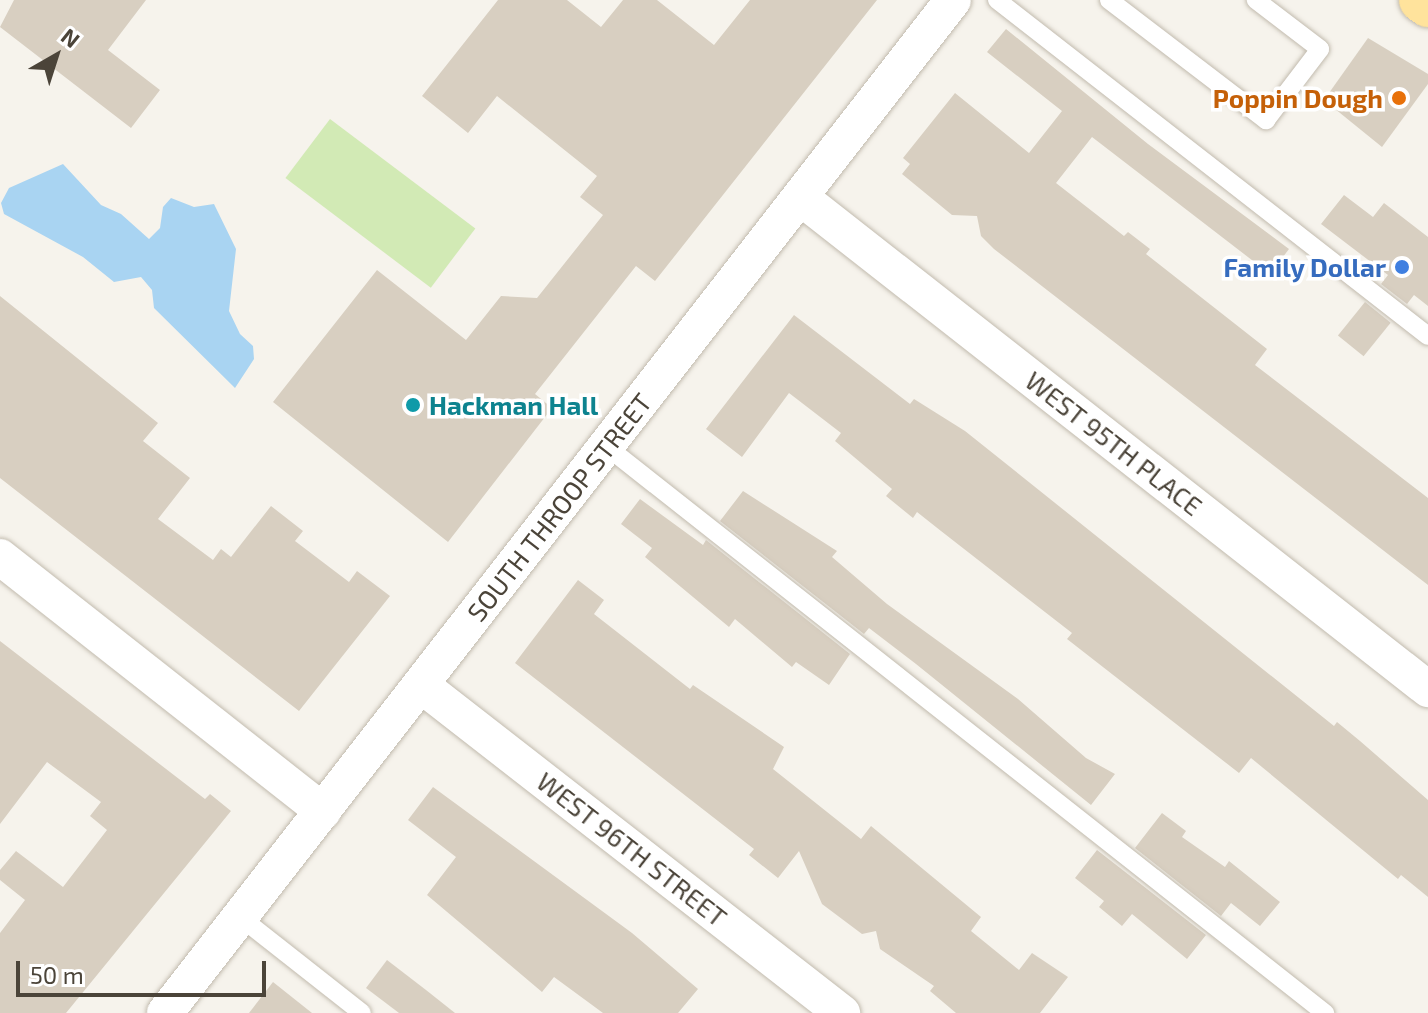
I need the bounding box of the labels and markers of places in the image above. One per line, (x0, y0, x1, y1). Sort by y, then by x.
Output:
place label: Poppin Dough (1213, 82, 1383, 114)
marker: Poppin Dough (1390, 89, 1408, 107)
place label: Family Dollar (1223, 251, 1386, 283)
marker: Family Dollar (1393, 258, 1411, 276)
place label: Hackman Hall (429, 389, 598, 421)
marker: Hackman Hall (404, 396, 422, 414)

